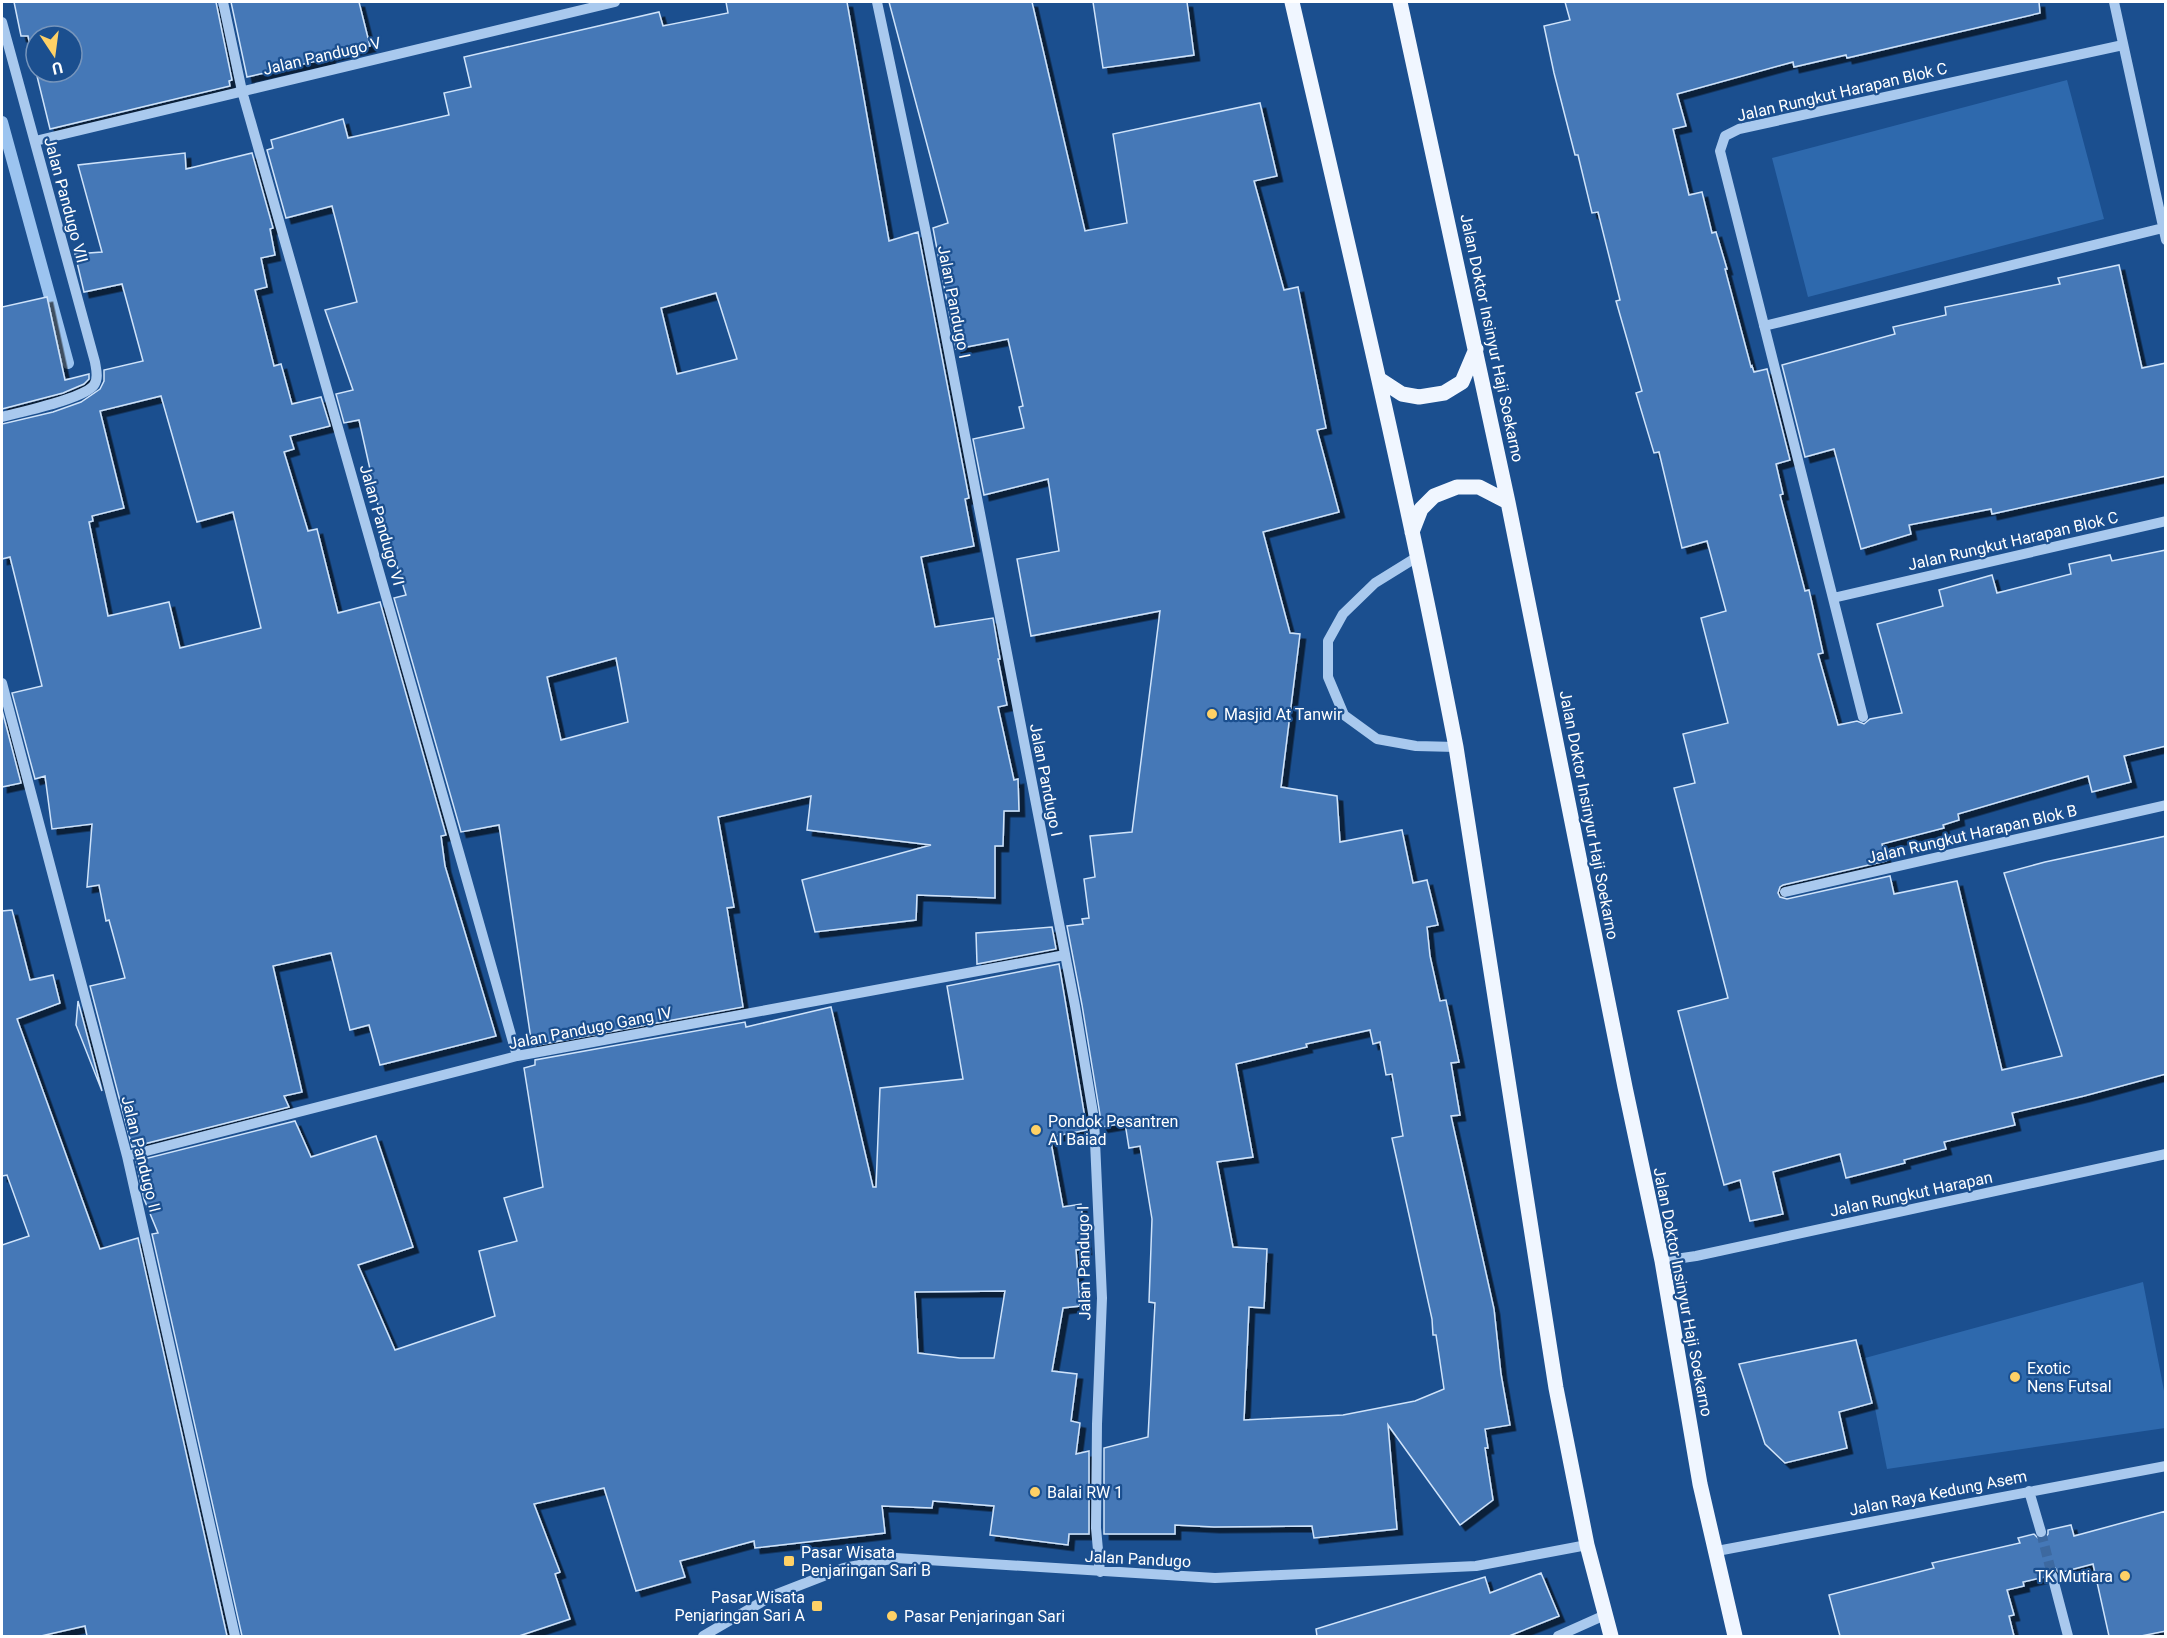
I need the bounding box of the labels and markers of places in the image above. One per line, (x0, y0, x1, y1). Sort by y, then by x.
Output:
place label: Masjid At Tanwir (1224, 705, 1343, 724)
marker: Masjid At Tanwir (1205, 707, 1219, 721)
place label: Pondok Pesantren Al Baiad (1048, 1112, 1178, 1149)
marker: Pondok Pesantren Al Baiad (1029, 1123, 1043, 1137)
place label: Exotic Nens Futsal (2027, 1359, 2112, 1396)
marker: Exotic Nens Futsal (2008, 1370, 2022, 1384)
place label: Balai RW 1 (1047, 1483, 1123, 1502)
marker: Balai RW 1 (1028, 1485, 1042, 1499)
place label: Pasar Wisata Penjaringan Sari B (801, 1543, 931, 1580)
marker: Pasar Wisata Penjaringan Sari B (782, 1554, 796, 1568)
place label: TK Mutiara (2035, 1567, 2113, 1586)
marker: TK Mutiara (2118, 1569, 2132, 1583)
place label: Pasar Wisata Penjaringan Sari A (675, 1588, 806, 1625)
marker: Pasar Wisata Penjaringan Sari A (810, 1599, 824, 1613)
place label: Pasar Penjaringan Sari (904, 1607, 1065, 1626)
marker: Pasar Penjaringan Sari (885, 1609, 899, 1623)

